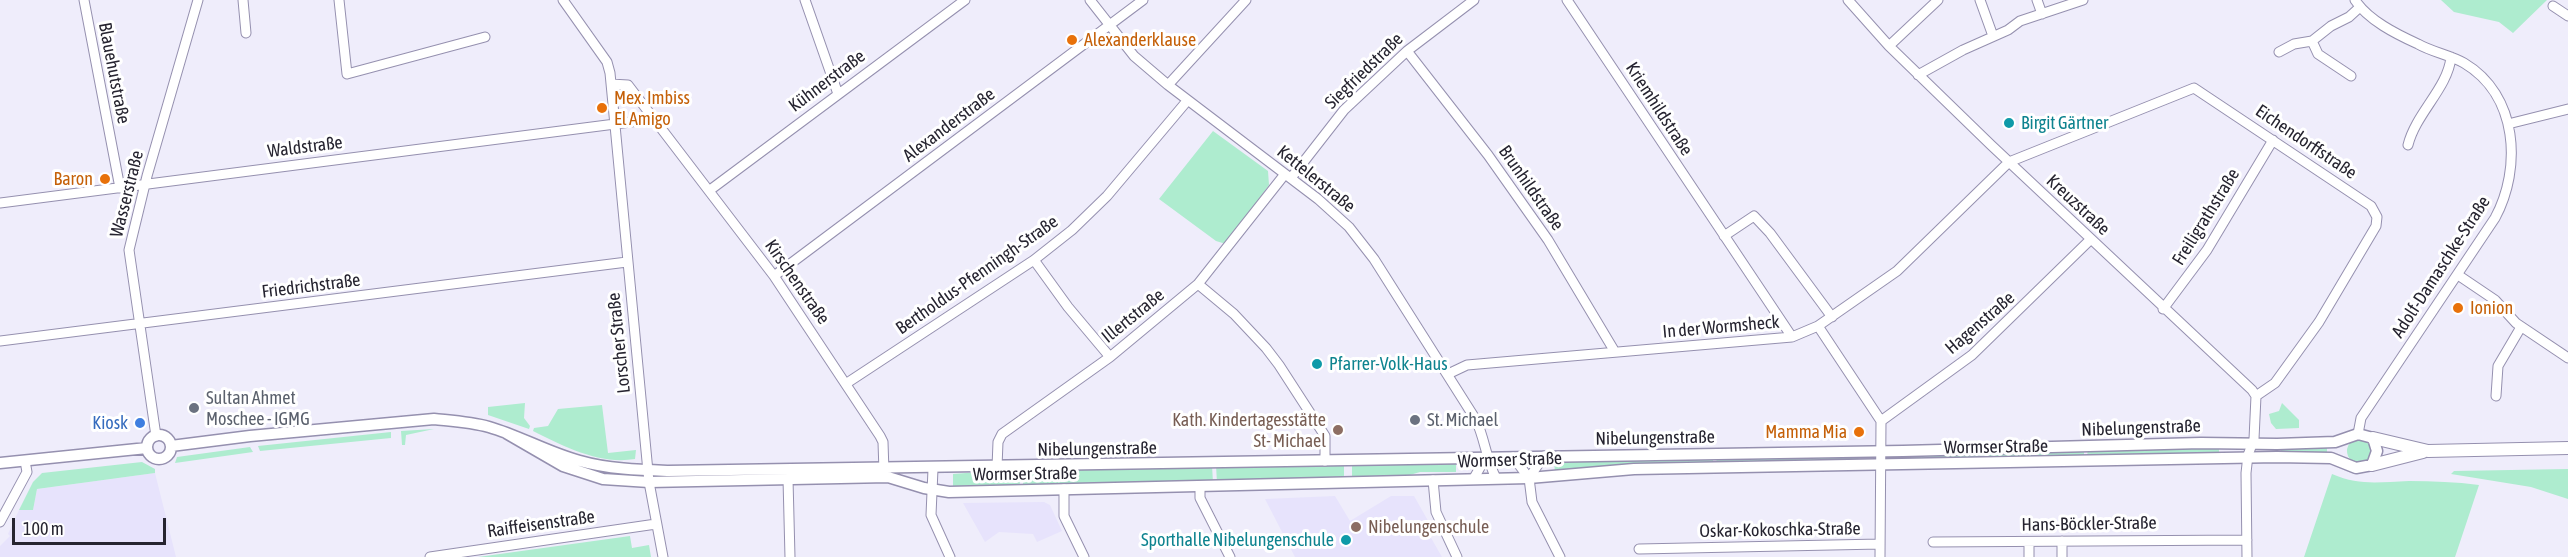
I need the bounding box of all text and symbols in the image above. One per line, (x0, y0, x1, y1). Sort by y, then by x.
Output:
street label: Blauehutstraße (94, 21, 134, 125)
street label: Siegfriedstraße (1320, 28, 1408, 114)
place label: Alexanderklause (1084, 29, 1196, 51)
marker: Alexanderklause (1065, 33, 1079, 47)
street label: Kühnerstraße (785, 45, 869, 117)
street label: Kriemhildstraße (1621, 58, 1697, 160)
street label: Alexanderstraße (899, 83, 999, 167)
place label: Mex. Imbiss El Amigo (614, 87, 690, 130)
street label: Eichendorffstraße (2251, 100, 2361, 184)
marker: Mex. Imbiss El Amigo (595, 101, 609, 115)
place label: Birgit Gärtner (2021, 112, 2108, 134)
marker: Birgit Gärtner (2002, 116, 2016, 130)
street label: Waldstraße (266, 132, 344, 162)
street label: Kettelerstraße (1272, 141, 1360, 217)
street label: Brunhildstraße (1494, 141, 1568, 235)
street label: Wasserstraße (106, 148, 148, 240)
street label: Freiligrathstraße (2168, 165, 2244, 269)
place label: Baron (54, 168, 93, 190)
street label: Kreuzstraße (2042, 170, 2114, 240)
marker: Baron (98, 172, 112, 186)
street label: Adolf-Damaschke-Straße (2387, 192, 2495, 342)
street label: Bertholdus-Pfenningh-Straße (892, 211, 1062, 339)
street label: Kirschenstraße (760, 236, 834, 328)
street label: Friedrichstraße (260, 269, 362, 303)
street label: Illertstraße (1097, 284, 1169, 348)
street label: Hagenstraße (1941, 287, 2019, 359)
street label: Lorscher Straße (603, 292, 635, 394)
place label: Ionion (2470, 297, 2513, 319)
marker: Ionion (2451, 301, 2465, 315)
street label: In der Wormsheck (1662, 311, 1780, 343)
place label: Pfarrer-Volk-Haus (1329, 353, 1448, 375)
marker: Pfarrer-Volk-Haus (1310, 357, 1324, 371)
place label: Sultan Ahmet Moschee - IGMG (206, 387, 310, 430)
marker: Sultan Ahmet Moschee - IGMG (187, 401, 201, 415)
place label: Kath. Kindertagesstätte St- Michael (1172, 409, 1326, 452)
place label: St. Michael (1427, 409, 1498, 431)
place label: Kiosk (92, 412, 128, 434)
marker: St. Michael (1408, 413, 1422, 427)
street label: Nibelungenstraße (2081, 415, 2201, 441)
marker: Kiosk (133, 416, 147, 430)
place label: Mamma Mia (1765, 421, 1847, 443)
marker: Kath. Kindertagesstätte St- Michael (1331, 423, 1345, 437)
marker: Mamma Mia (1852, 425, 1866, 439)
street label: Nibelungenstraße (1595, 426, 1715, 450)
street label: Wormser Straße (1944, 435, 2048, 459)
street label: Nibelungenstraße (1037, 437, 1157, 461)
street label: Wormser Straße (1458, 447, 1562, 473)
street label: Wormser Straße (973, 462, 1077, 486)
scale bar (15, 506, 170, 544)
street label: Raiffeisenstraße (486, 506, 596, 542)
street label: Hans-Böckler-Straße (2021, 512, 2157, 536)
place label: Nibelungenschule (1368, 516, 1489, 538)
text: 100 m (23, 518, 64, 539)
street label: Oskar-Kokoschka-Straße (1699, 518, 1861, 542)
marker: Nibelungenschule (1349, 520, 1363, 534)
place label: Sporthalle Nibelungenschule (1141, 529, 1334, 551)
marker: Sporthalle Nibelungenschule (1339, 533, 1353, 547)

